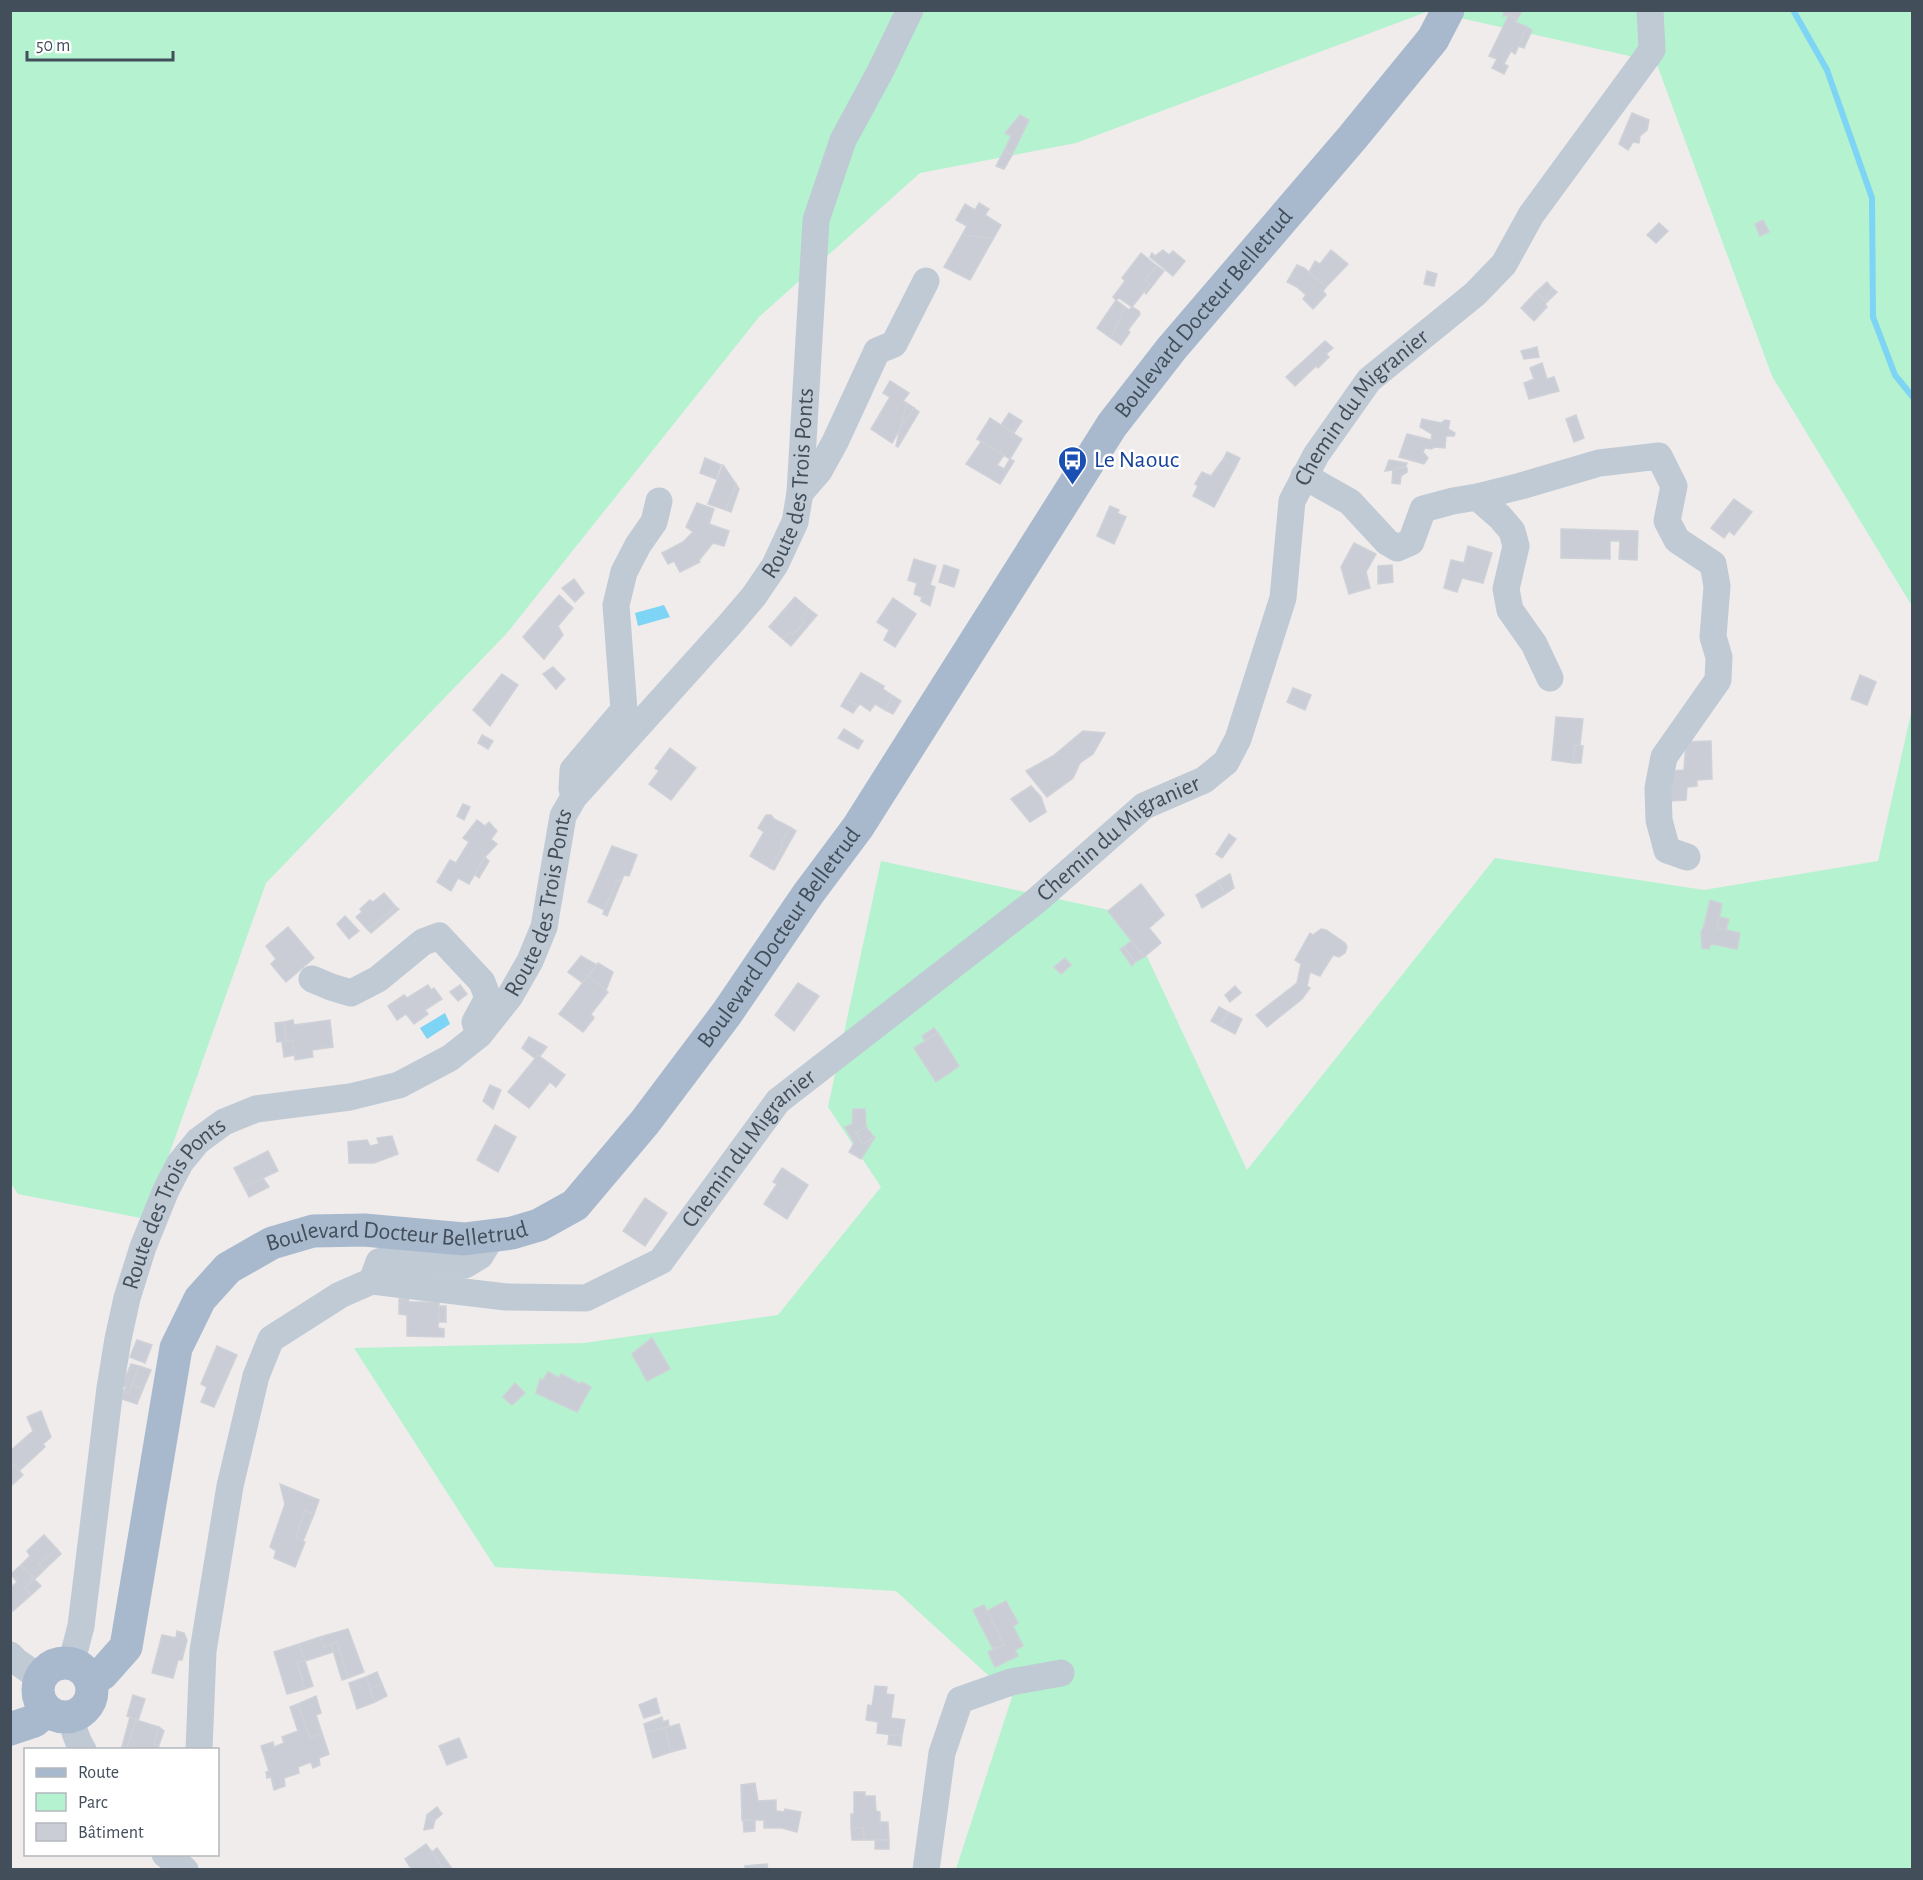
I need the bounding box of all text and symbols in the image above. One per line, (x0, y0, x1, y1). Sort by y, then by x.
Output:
scale bar (27, 24, 172, 62)
text: 50 m (36, 37, 70, 55)
street label: Boulevard Docteur Belletrud (1110, 204, 1297, 423)
street label: Chemin du Migranier (1290, 325, 1433, 490)
street label: Route des Trois Ponts (757, 387, 818, 583)
bus stop icon: Le Naouc (1057, 444, 1089, 486)
place label: Le Naouc (1094, 448, 1179, 472)
street label: Chemin du Migranier (1032, 771, 1204, 906)
street label: Route des Trois Ponts (500, 804, 577, 1001)
street label: Boulevard Docteur Belletrud (693, 823, 865, 1053)
street label: Chemin du Migranier (678, 1064, 820, 1232)
street label: Route des Trois Ponts (118, 1113, 230, 1293)
street label: Boulevard Docteur Belletrud (263, 1217, 531, 1256)
legend (24, 1748, 219, 1856)
text: Route (78, 1764, 119, 1782)
text: Parc (78, 1794, 108, 1812)
text: Bâtiment (78, 1824, 144, 1842)

